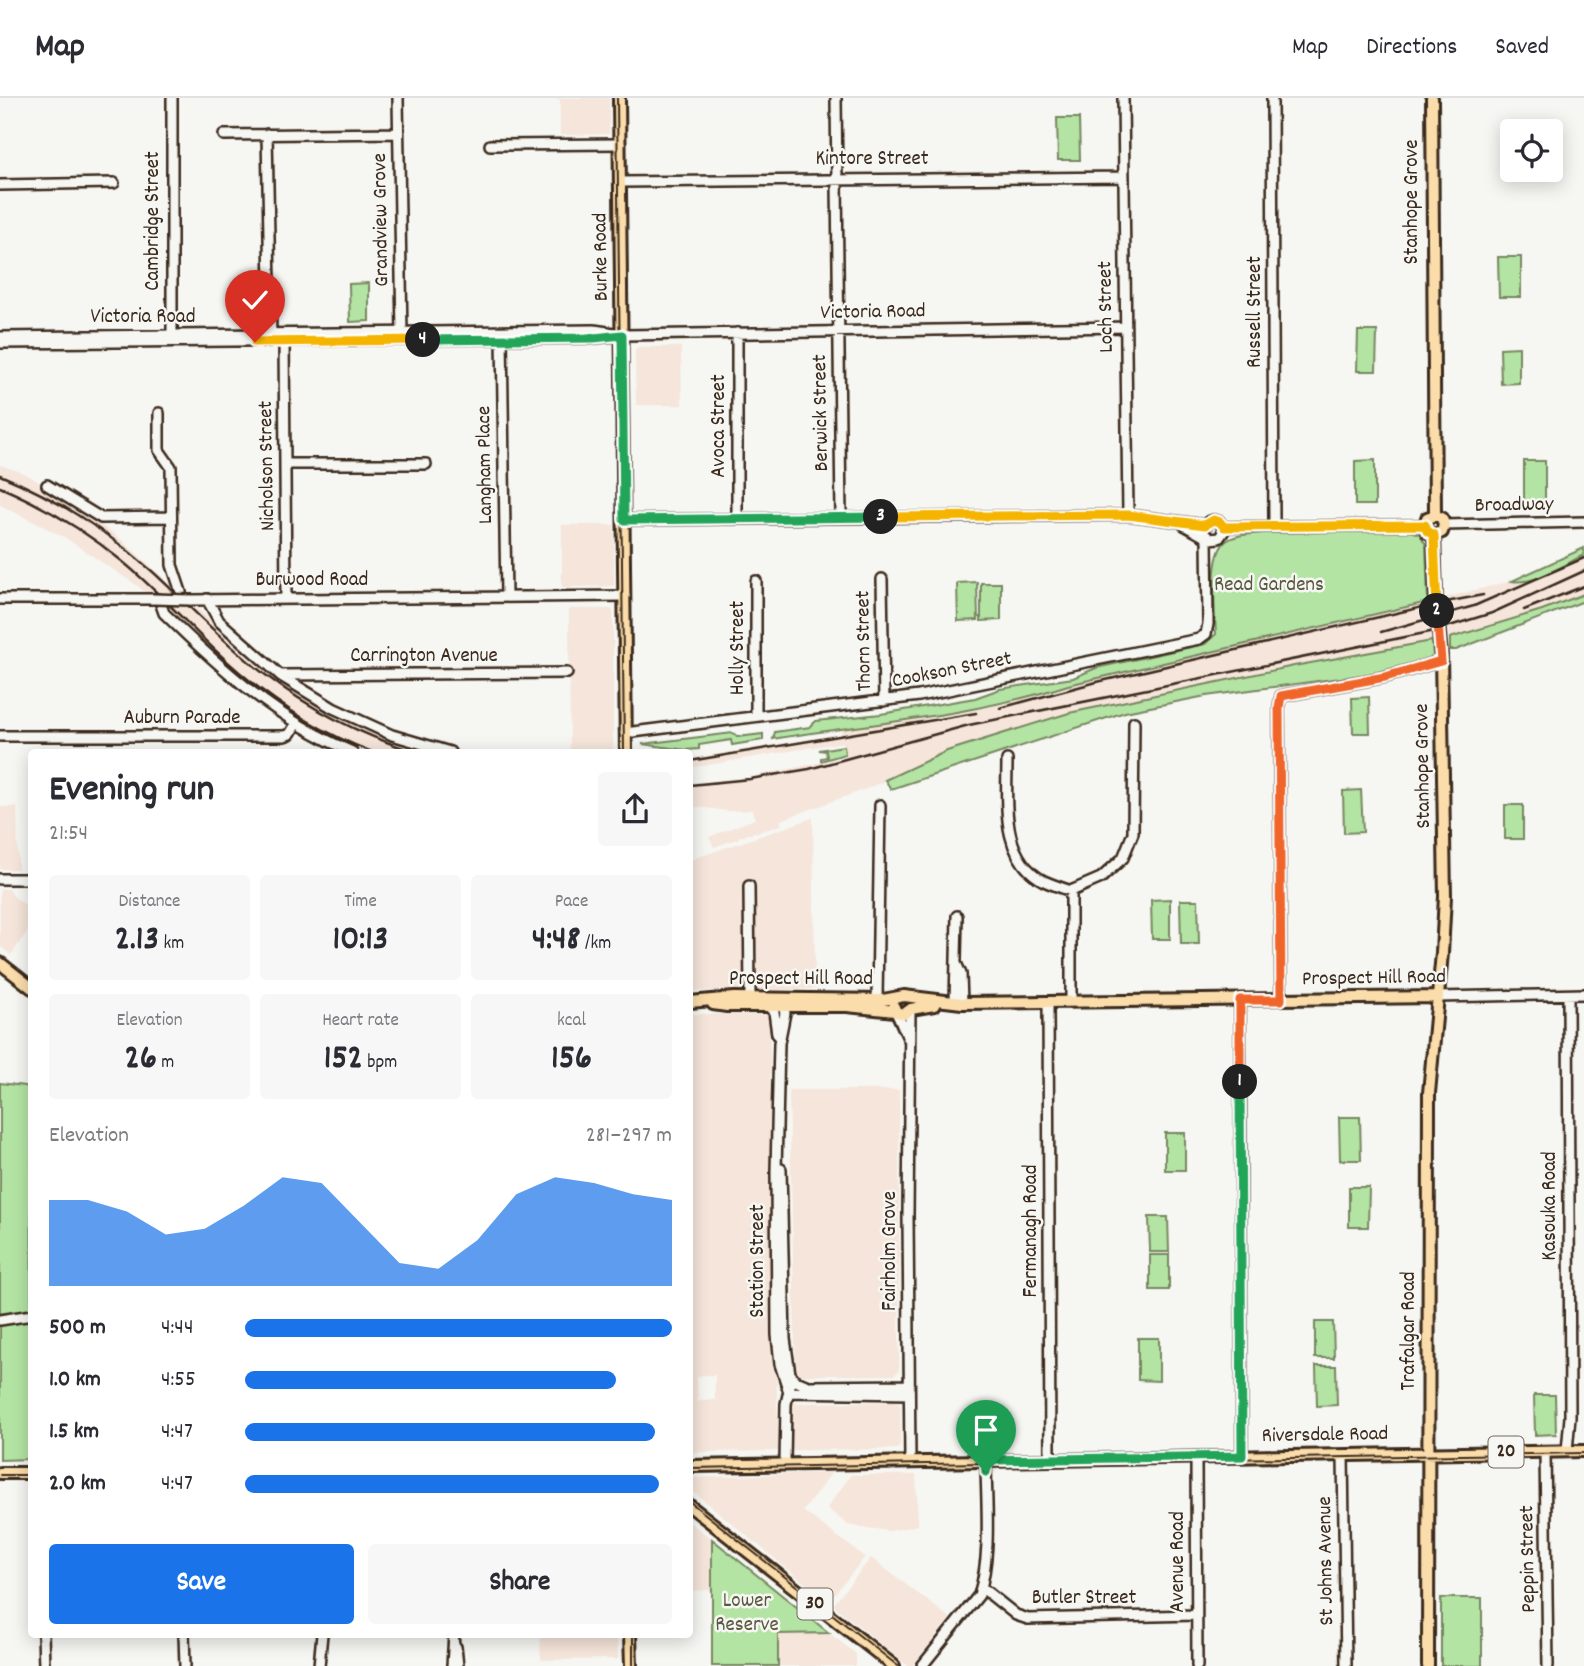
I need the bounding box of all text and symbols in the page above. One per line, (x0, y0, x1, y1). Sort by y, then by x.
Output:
text: Map (35, 25, 85, 72)
text: Map (1292, 31, 1328, 65)
text: Directions (1366, 31, 1457, 65)
text: Saved (1495, 31, 1549, 65)
map controls (1500, 119, 1563, 182)
button: locate (1500, 119, 1563, 182)
street label: Stanhope Grove (1398, 140, 1428, 265)
street label: Kintore Street (815, 145, 929, 175)
street label: Cambridge Street (139, 151, 169, 291)
street label: Grandview Grove (366, 153, 398, 287)
street label: Burke Road (586, 212, 618, 302)
street label: Russell Street (1241, 256, 1271, 368)
street label: Loch Street (1091, 261, 1123, 353)
pin (225, 270, 285, 342)
icon: check (236, 281, 274, 319)
street label: Victoria Road (820, 297, 926, 329)
street label: Victoria Road (90, 303, 196, 333)
pin: 4 (406, 322, 440, 358)
text: 4 (419, 326, 426, 353)
street label: Berwick Street (806, 354, 838, 472)
street label: Avoca Street (705, 374, 735, 478)
street label: Nicholson Street (252, 400, 284, 531)
street label: Langham Place (470, 406, 502, 524)
street label: Broadway (1474, 490, 1554, 522)
pin: 3 (864, 500, 898, 534)
text: 3 (876, 503, 885, 530)
street label: Burwood Road (256, 566, 368, 596)
park label: Read Gardens (1214, 571, 1324, 601)
street label: Thorn Street (849, 590, 881, 692)
pin: 2 (1420, 594, 1454, 628)
text: 2 (1432, 597, 1441, 624)
street label: Holly Street (724, 601, 754, 695)
street label: Carrington Avenue (350, 642, 498, 672)
street label: Cookson Street (890, 645, 1015, 697)
street label: Stanhope Grove (1408, 703, 1440, 829)
street label: Auburn Parade (123, 704, 241, 734)
text: Evening run (49, 764, 214, 819)
button: share (598, 772, 672, 846)
text: 21:54 (49, 818, 88, 851)
text: Distance (119, 889, 180, 916)
text: Time (344, 889, 377, 916)
text: Pace (555, 889, 588, 916)
text: 2.13 (115, 916, 159, 966)
text: 10:13 (333, 916, 388, 966)
text: 4:48 (532, 916, 581, 966)
text: km (159, 931, 184, 958)
text: /km (581, 931, 611, 958)
street label: Prospect Hill Road (1302, 963, 1446, 995)
street label: Prospect Hill Road (729, 965, 873, 995)
text: Elevation (116, 1008, 183, 1035)
text: Heart rate (322, 1008, 399, 1035)
text: kcal (557, 1008, 586, 1035)
text: 26 (125, 1035, 157, 1085)
text: 152 (324, 1035, 363, 1085)
text: 156 (551, 1035, 592, 1085)
text: m (157, 1050, 174, 1077)
text: bpm (363, 1050, 397, 1077)
pin: 1 (1222, 1065, 1258, 1100)
text: 1 (1237, 1068, 1242, 1095)
text: Elevation (49, 1120, 129, 1153)
text: 281–297 m (586, 1120, 672, 1153)
street label: Kasouka Road (1536, 1151, 1566, 1261)
street label: Fermanagh Road (1017, 1164, 1047, 1298)
street label: Fairholm Grove (876, 1191, 906, 1311)
street label: Station Street (744, 1204, 774, 1318)
street label: Trafalgar Road (1395, 1271, 1425, 1391)
text: 500 m (49, 1312, 106, 1345)
text: 4:44 (161, 1312, 193, 1345)
text: 1.0 km (49, 1364, 101, 1397)
text: 4:55 (161, 1364, 196, 1397)
pin (956, 1400, 1016, 1472)
icon: arrive (967, 1411, 1005, 1449)
text: 1.5 km (49, 1416, 99, 1449)
text: 4:47 (161, 1416, 193, 1449)
street label: Riversdale Road (1261, 1420, 1389, 1452)
road number: 20 (1488, 1436, 1524, 1468)
text: 2.0 km (49, 1468, 106, 1501)
text: 4:47 (161, 1468, 193, 1501)
street label: St Johns Avenue (1311, 1496, 1343, 1626)
street label: Peppin Street (1513, 1505, 1545, 1613)
street label: Avenue Road (1164, 1511, 1194, 1613)
button: Save (49, 1544, 354, 1624)
button: Share (368, 1544, 672, 1624)
street label: Butler Street (1032, 1584, 1137, 1614)
park label: Lower Reserve (715, 1587, 779, 1641)
road number: 30 (798, 1588, 832, 1620)

